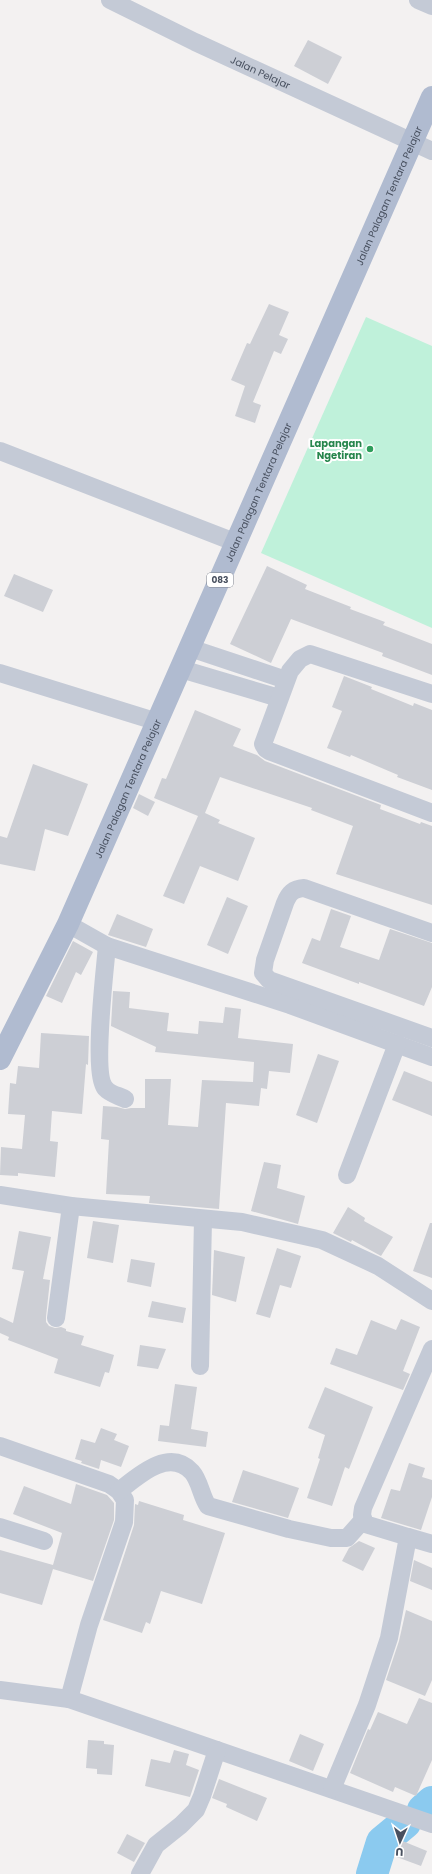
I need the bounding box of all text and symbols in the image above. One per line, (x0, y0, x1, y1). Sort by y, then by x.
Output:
street label: Jalan Pelajar (228, 52, 293, 93)
street label: Jalan Palagan Tentara Pelajar (351, 123, 426, 268)
street label: Jalan Palagan Tentara Pelajar (221, 420, 295, 564)
place label: Lapangan Ngetiran (310, 436, 362, 463)
marker: Lapangan Ngetiran (365, 444, 375, 454)
road number: 083 (207, 573, 233, 587)
street label: Jalan Palagan Tentara Pelajar (90, 716, 165, 861)
north arrow (380, 1822, 420, 1862)
text: U (395, 1844, 404, 1860)

